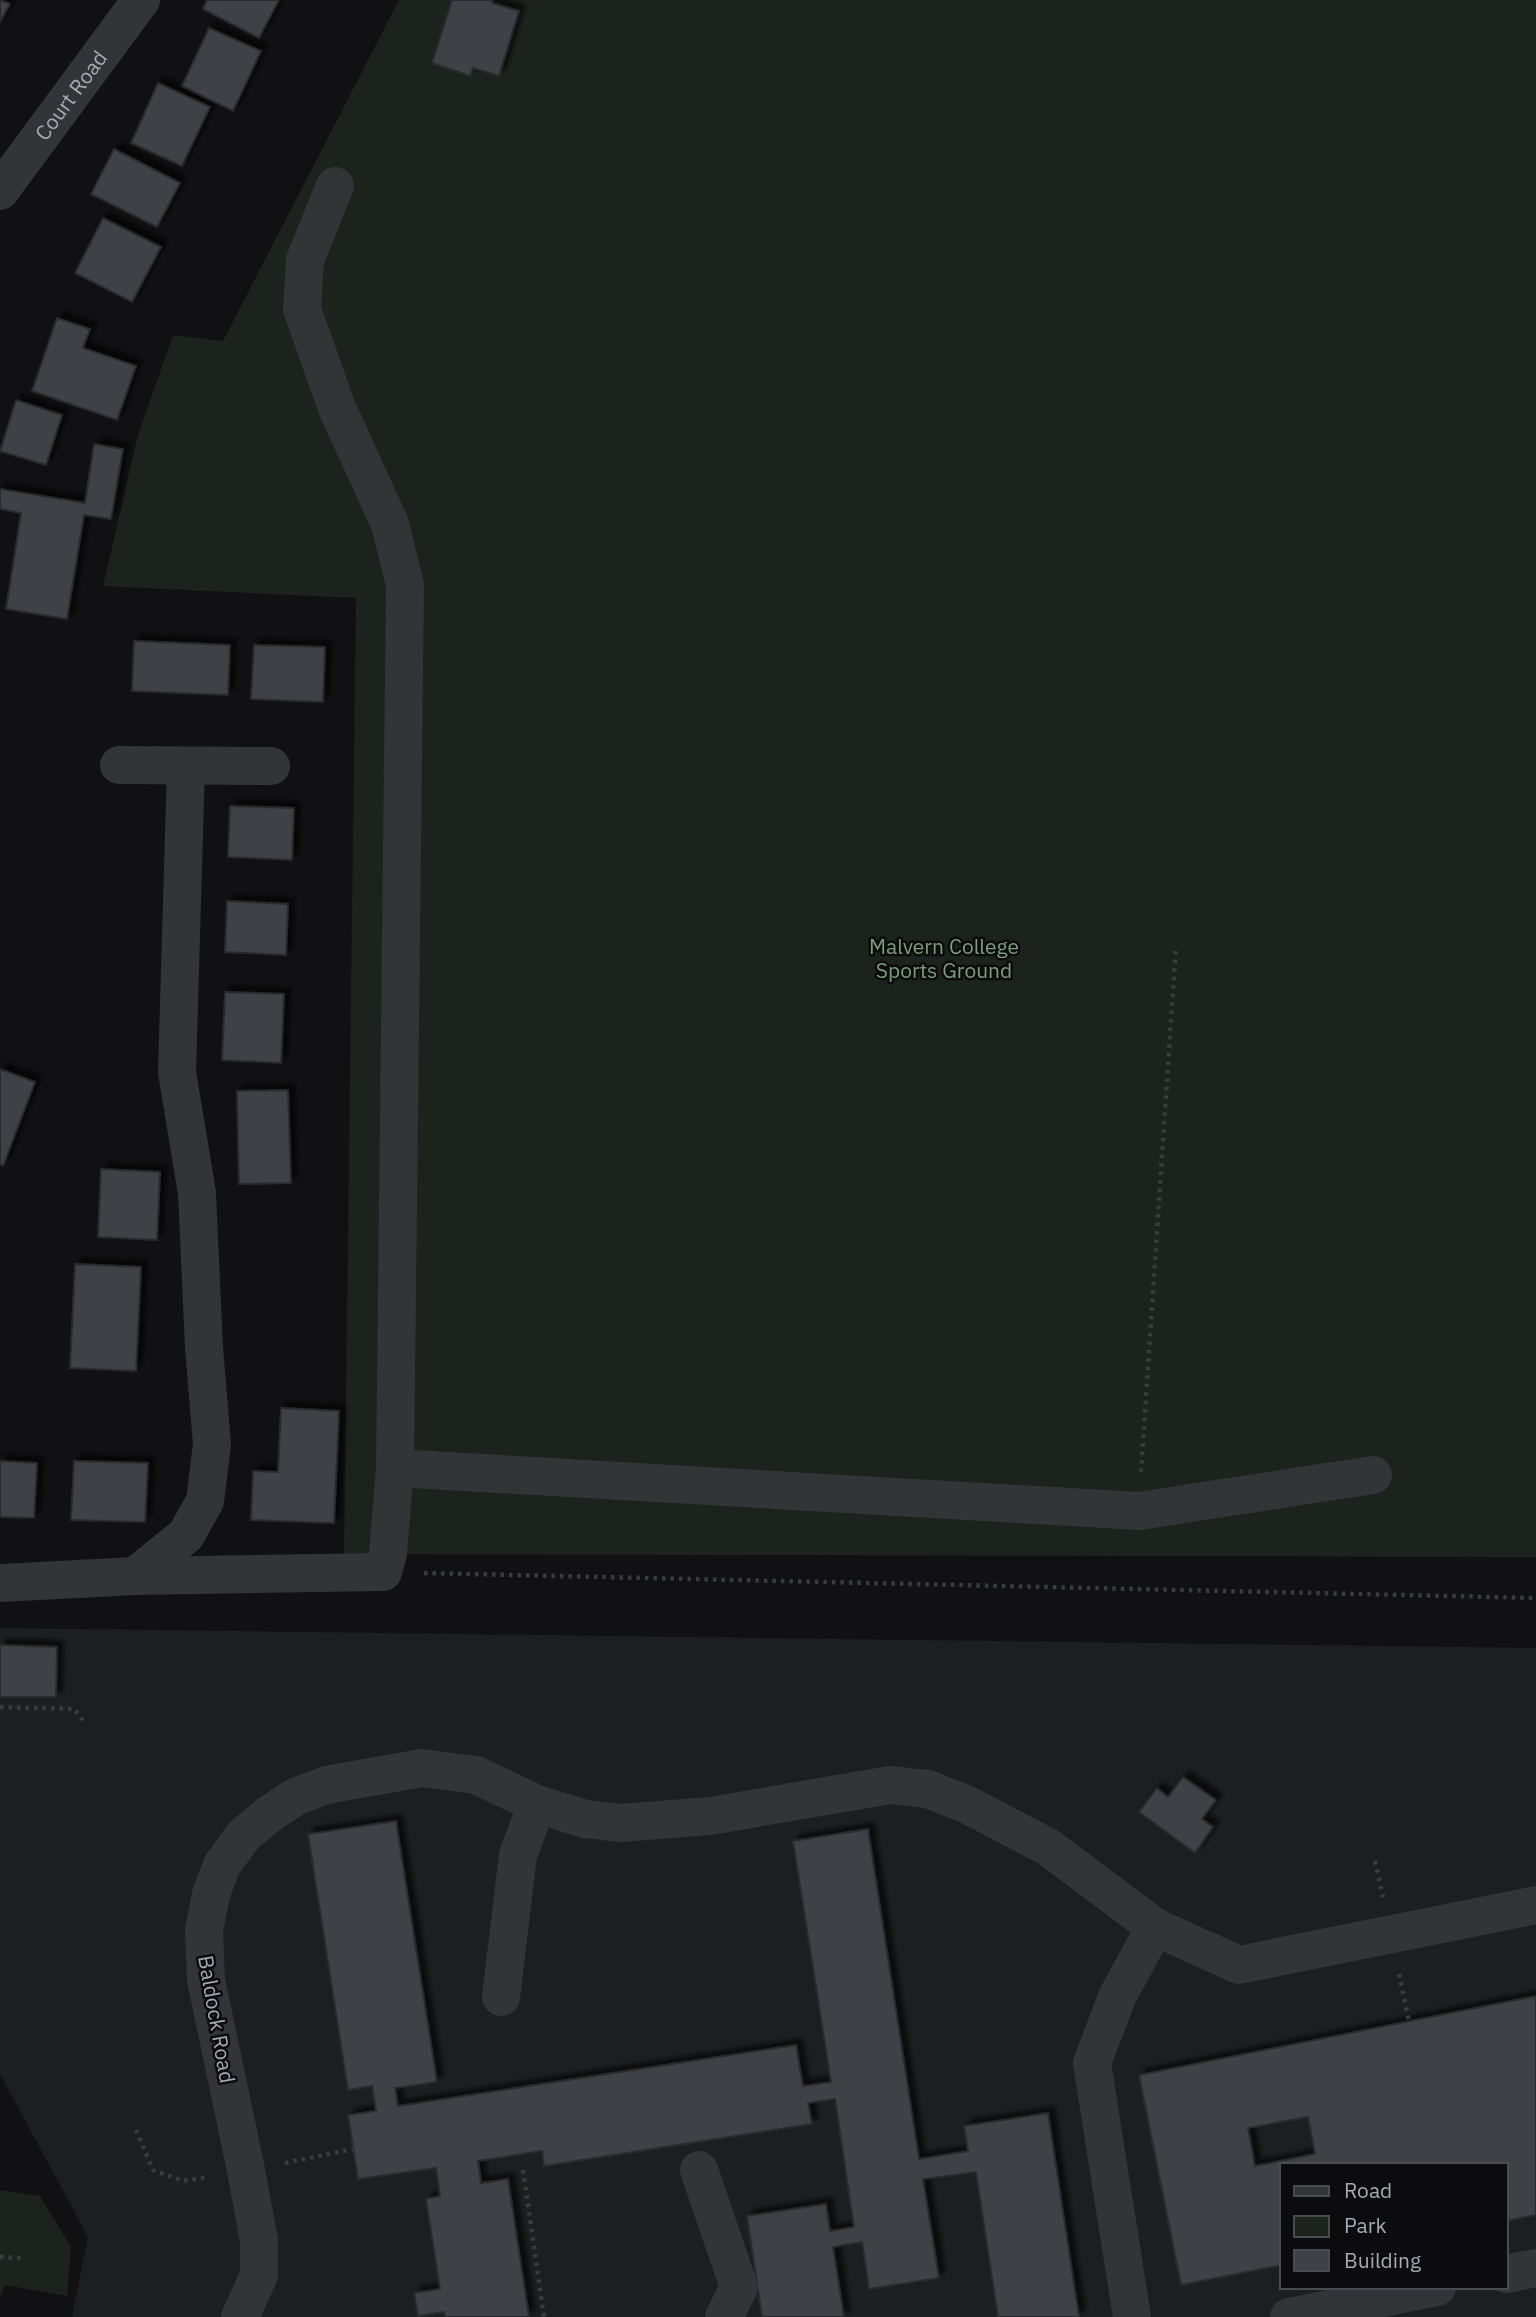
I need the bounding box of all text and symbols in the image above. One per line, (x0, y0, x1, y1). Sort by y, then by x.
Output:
street label: Court Road (28, 45, 113, 146)
park label: Malvern College Sports Ground (869, 932, 1019, 984)
street label: Baldock Road (192, 1953, 242, 2085)
legend (1280, 2163, 1508, 2289)
text: Road (1344, 2176, 1392, 2204)
text: Park (1344, 2211, 1387, 2239)
text: Building (1344, 2246, 1421, 2274)

